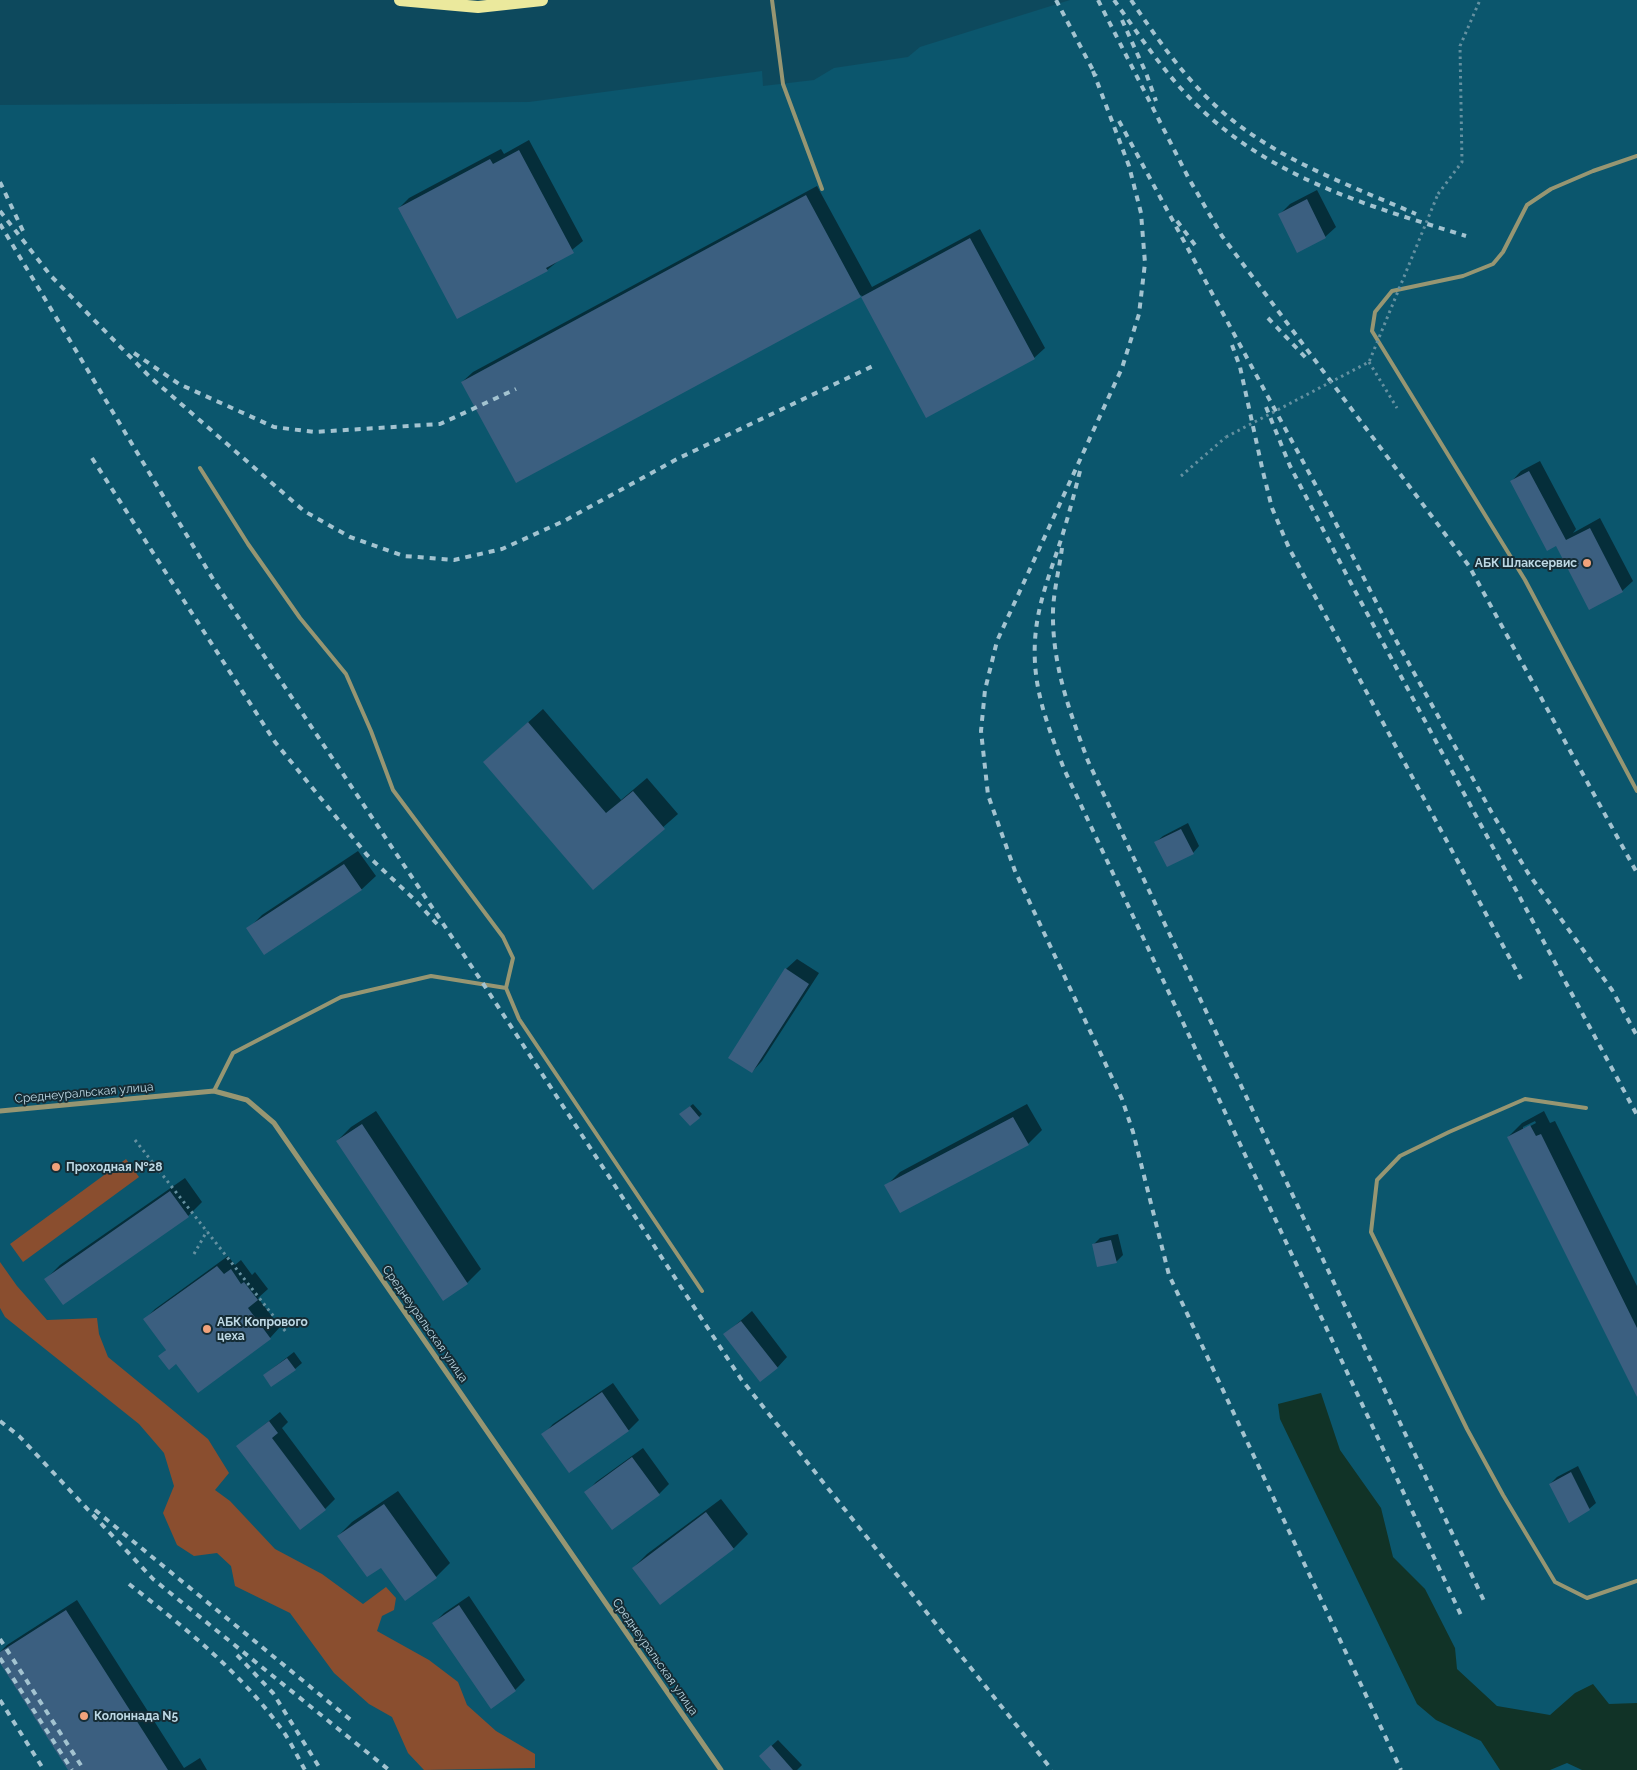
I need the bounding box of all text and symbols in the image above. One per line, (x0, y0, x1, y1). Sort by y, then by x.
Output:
place label: АБК Шлаксервис (1475, 556, 1577, 570)
marker: АБК Шлаксервис (1581, 557, 1593, 569)
street label: Среднеуральская улица (14, 1080, 154, 1106)
place label: Проходная №28 (66, 1160, 162, 1174)
marker: Проходная №28 (50, 1161, 62, 1173)
street label: Среднеуральская улица (379, 1263, 471, 1385)
place label: АБК Копрового цеха (217, 1315, 308, 1343)
marker: АБК Копрового цеха (201, 1323, 213, 1335)
street label: Среднеуральская улица (609, 1596, 701, 1718)
place label: Колоннада N5 (94, 1709, 178, 1723)
marker: Колоннада N5 (78, 1710, 90, 1722)

